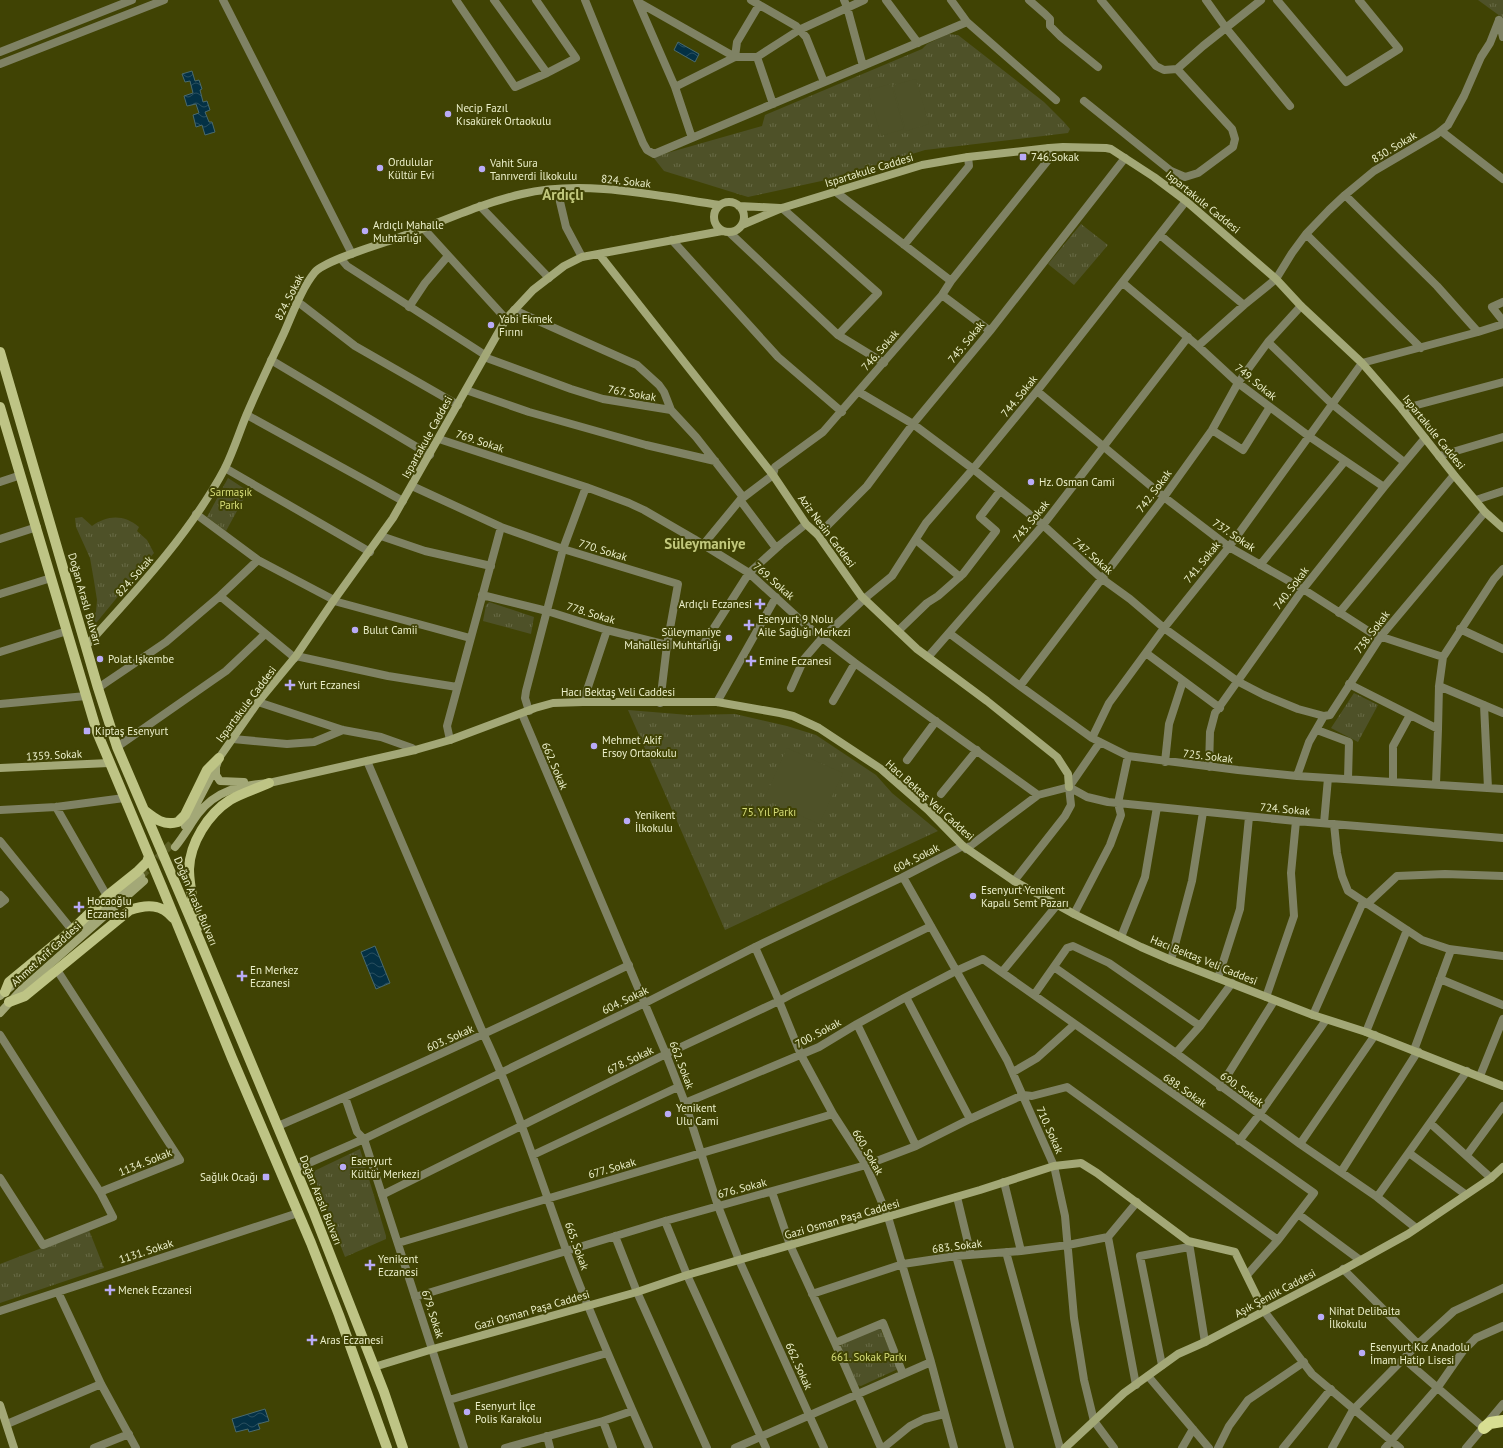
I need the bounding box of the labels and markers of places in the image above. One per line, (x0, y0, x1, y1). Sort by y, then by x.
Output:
place label: Necip Fazıl Kısakürek Ortaokulu (456, 101, 551, 128)
marker: Necip Fazıl Kısakürek Ortaokulu (443, 109, 453, 119)
place label: 746.Sokak (1031, 150, 1080, 164)
marker: 746.Sokak (1018, 152, 1028, 162)
place label: Ordulular Kültür Evi (388, 155, 434, 182)
place label: Vahit Sura Tanrıverdi İlkokulu (489, 156, 577, 183)
marker: Ordulular Kültür Evi (375, 163, 385, 173)
marker: Vahit Sura Tanrıverdi İlkokulu (477, 164, 487, 174)
place label: Ardıçlı Mahalle Muhtarlığı (373, 218, 444, 245)
marker: Ardıçlı Mahalle Muhtarlığı (360, 226, 370, 236)
place label: Yabi Ekmek Fırını (499, 312, 553, 339)
marker: Yabi Ekmek Fırını (486, 320, 496, 330)
place label: Hz. Osman Cami (1039, 475, 1115, 489)
marker: Hz. Osman Cami (1026, 477, 1036, 487)
place label: Ardıçlı Eczanesi (679, 597, 752, 611)
marker: Ardıçlı Eczanesi (755, 599, 765, 609)
place label: Esenyurt 9 Nolu Aile Sağlığı Merkezi (758, 612, 851, 639)
marker: Esenyurt 9 Nolu Aile Sağlığı Merkezi (743, 619, 755, 631)
place label: Bulut Camii (363, 623, 418, 637)
marker: Bulut Camii (350, 625, 360, 635)
place label: Süleymaniye Mahallesi Muhtarlığı (624, 625, 721, 652)
marker: Süleymaniye Mahallesi Muhtarlığı (724, 633, 734, 643)
place label: Polat Işkembe (108, 652, 174, 666)
marker: Polat Işkembe (95, 654, 105, 664)
place label: Emine Eczanesi (759, 654, 832, 668)
marker: Emine Eczanesi (746, 656, 756, 666)
place label: Yurt Eczanesi (298, 678, 360, 692)
marker: Yurt Eczanesi (285, 680, 295, 690)
place label: Kiptaş Esenyurt (95, 724, 169, 738)
marker: Kiptaş Esenyurt (82, 726, 92, 736)
place label: Mehmet Akif Ersoy Ortaokulu (602, 733, 677, 760)
marker: Mehmet Akif Ersoy Ortaokulu (589, 741, 599, 751)
place label: Yenikent İlkokulu (635, 808, 675, 835)
marker: Yenikent İlkokulu (622, 816, 632, 826)
place label: Esenyurt Yenikent Kapalı Semt Pazarı (981, 883, 1069, 910)
marker: Esenyurt Yenikent Kapalı Semt Pazarı (968, 891, 978, 901)
place label: Hocaoğlu Eczanesi (87, 894, 132, 921)
marker: Hocaoğlu Eczanesi (74, 902, 84, 912)
place label: En Merkez Eczanesi (250, 963, 298, 990)
marker: En Merkez Eczanesi (237, 971, 247, 981)
place label: Yenikent Ulu Cami (676, 1101, 719, 1128)
marker: Yenikent Ulu Cami (663, 1109, 673, 1119)
place label: Esenyurt Kültür Merkezi (351, 1154, 420, 1181)
marker: Esenyurt Kültür Merkezi (338, 1162, 348, 1172)
place label: Sağlık Ocağı (200, 1170, 258, 1184)
marker: Sağlık Ocağı (261, 1172, 271, 1182)
place label: Yenikent Eczanesi (378, 1252, 418, 1279)
marker: Yenikent Eczanesi (365, 1260, 375, 1270)
place label: Menek Eczanesi (118, 1283, 192, 1297)
marker: Menek Eczanesi (105, 1285, 115, 1295)
place label: Nihat Delibalta İlkokulu (1329, 1304, 1400, 1331)
marker: Nihat Delibalta İlkokulu (1316, 1312, 1326, 1322)
place label: Aras Eczanesi (320, 1333, 383, 1347)
marker: Aras Eczanesi (307, 1335, 317, 1345)
place label: Esenyurt Kız Anadolu İmam Hatip Lisesi (1370, 1340, 1470, 1367)
marker: Esenyurt Kız Anadolu İmam Hatip Lisesi (1357, 1348, 1367, 1358)
place label: Esenyurt İlçe Polis Karakolu (475, 1399, 542, 1426)
marker: Esenyurt İlçe Polis Karakolu (462, 1407, 472, 1417)

